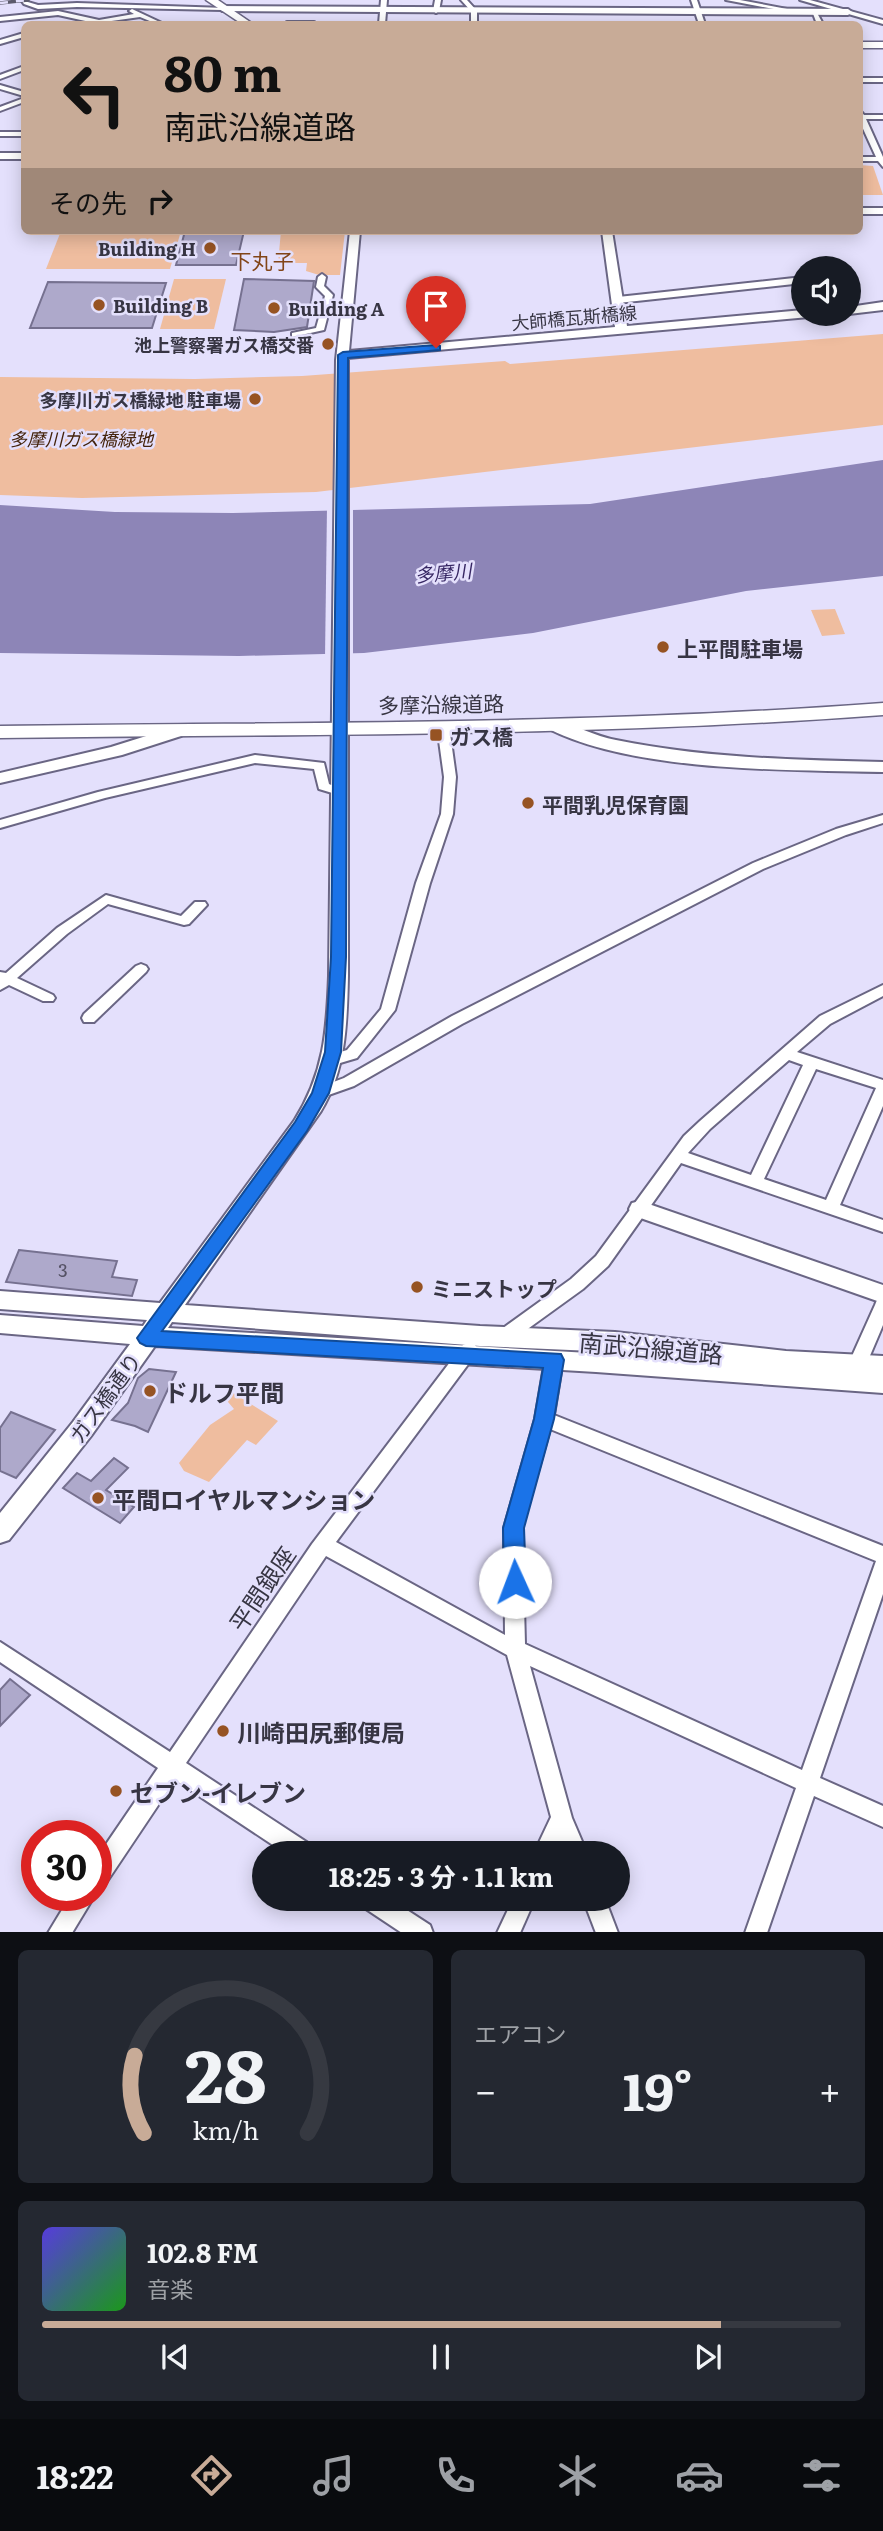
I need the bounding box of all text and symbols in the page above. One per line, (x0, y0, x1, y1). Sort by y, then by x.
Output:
text: 80 m (164, 34, 282, 107)
icon: left (49, 49, 140, 140)
text: 南武沿線道路 (164, 101, 356, 149)
text: その先 (49, 182, 127, 221)
icon: right (141, 182, 179, 220)
place label: Building H (98, 235, 196, 262)
marker: Building H (202, 240, 218, 256)
district label: 下丸子 (231, 244, 294, 275)
map controls (791, 256, 861, 326)
button: sound (791, 256, 861, 326)
pin (406, 276, 466, 348)
icon: arrive (417, 287, 455, 325)
place label: Building B (113, 292, 208, 319)
place label: Building A (288, 295, 385, 322)
marker: Building B (91, 297, 107, 313)
street label: 大師橋瓦斯橋線 (510, 298, 638, 336)
marker: Building A (266, 300, 282, 316)
place label: 池上警察署ガス橋交番 (134, 331, 314, 358)
marker: 池上警察署ガス橋交番 (320, 336, 336, 352)
place label: 多摩川ガス橋緑地 駐車場 (39, 386, 241, 413)
marker: 多摩川ガス橋緑地 駐車場 (247, 391, 263, 407)
park label: 多摩川ガス橋緑地 (9, 425, 155, 452)
water label: 多摩川 (413, 555, 475, 588)
place label: 上平間駐車場 (677, 632, 803, 663)
marker: 上平間駐車場 (655, 639, 671, 655)
street label: 多摩沿線道路 (378, 686, 504, 720)
place label: ガス橋 (450, 720, 513, 751)
marker: ガス橋 (428, 727, 444, 743)
place label: 平間乳児保育園 (542, 788, 689, 819)
marker: 平間乳児保育園 (520, 795, 536, 811)
house number: 3 (58, 1256, 68, 1283)
place label: ミニストップ (431, 1272, 557, 1303)
marker: ミニストップ (409, 1279, 425, 1295)
street label: 南武沿線道路 (578, 1323, 724, 1371)
street label: ガス橋通り (61, 1345, 147, 1449)
place label: ドルフ平間 (164, 1374, 284, 1409)
marker: ドルフ平間 (142, 1383, 158, 1399)
place label: 平間ロイヤルマンション (112, 1481, 375, 1516)
marker: 平間ロイヤルマンション (90, 1490, 106, 1506)
street label: 平間銀座 (220, 1538, 302, 1638)
position arrow (478, 1545, 552, 1619)
place label: 川崎田尻郵便局 (237, 1714, 405, 1749)
marker: 川崎田尻郵便局 (215, 1723, 231, 1739)
place label: セブン-イレブン (130, 1774, 306, 1809)
marker: セブン-イレブン (108, 1783, 124, 1799)
speed limit sign: 30 (21, 1820, 112, 1911)
text: 18:25 · 3 分 · 1.1 km (329, 1856, 553, 1895)
text: エアコン (475, 2016, 567, 2050)
text: 28 (184, 2017, 266, 2125)
text: 19° (623, 2050, 693, 2127)
text: − (475, 2060, 497, 2117)
text: + (819, 2060, 841, 2117)
text: km/h (192, 2110, 259, 2147)
text: 102.8 FM (147, 2232, 259, 2271)
text: 音楽 (147, 2271, 193, 2305)
icon: previous (156, 2338, 194, 2376)
icon: pause (422, 2338, 460, 2376)
icon: next (689, 2338, 727, 2376)
text: 18:22 (37, 2451, 113, 2499)
icon: directions (187, 2451, 236, 2500)
icon: music (309, 2451, 358, 2500)
icon: phone (431, 2451, 480, 2500)
icon: climate (553, 2451, 602, 2500)
icon: car (675, 2451, 724, 2500)
icon: filters (797, 2451, 846, 2500)

